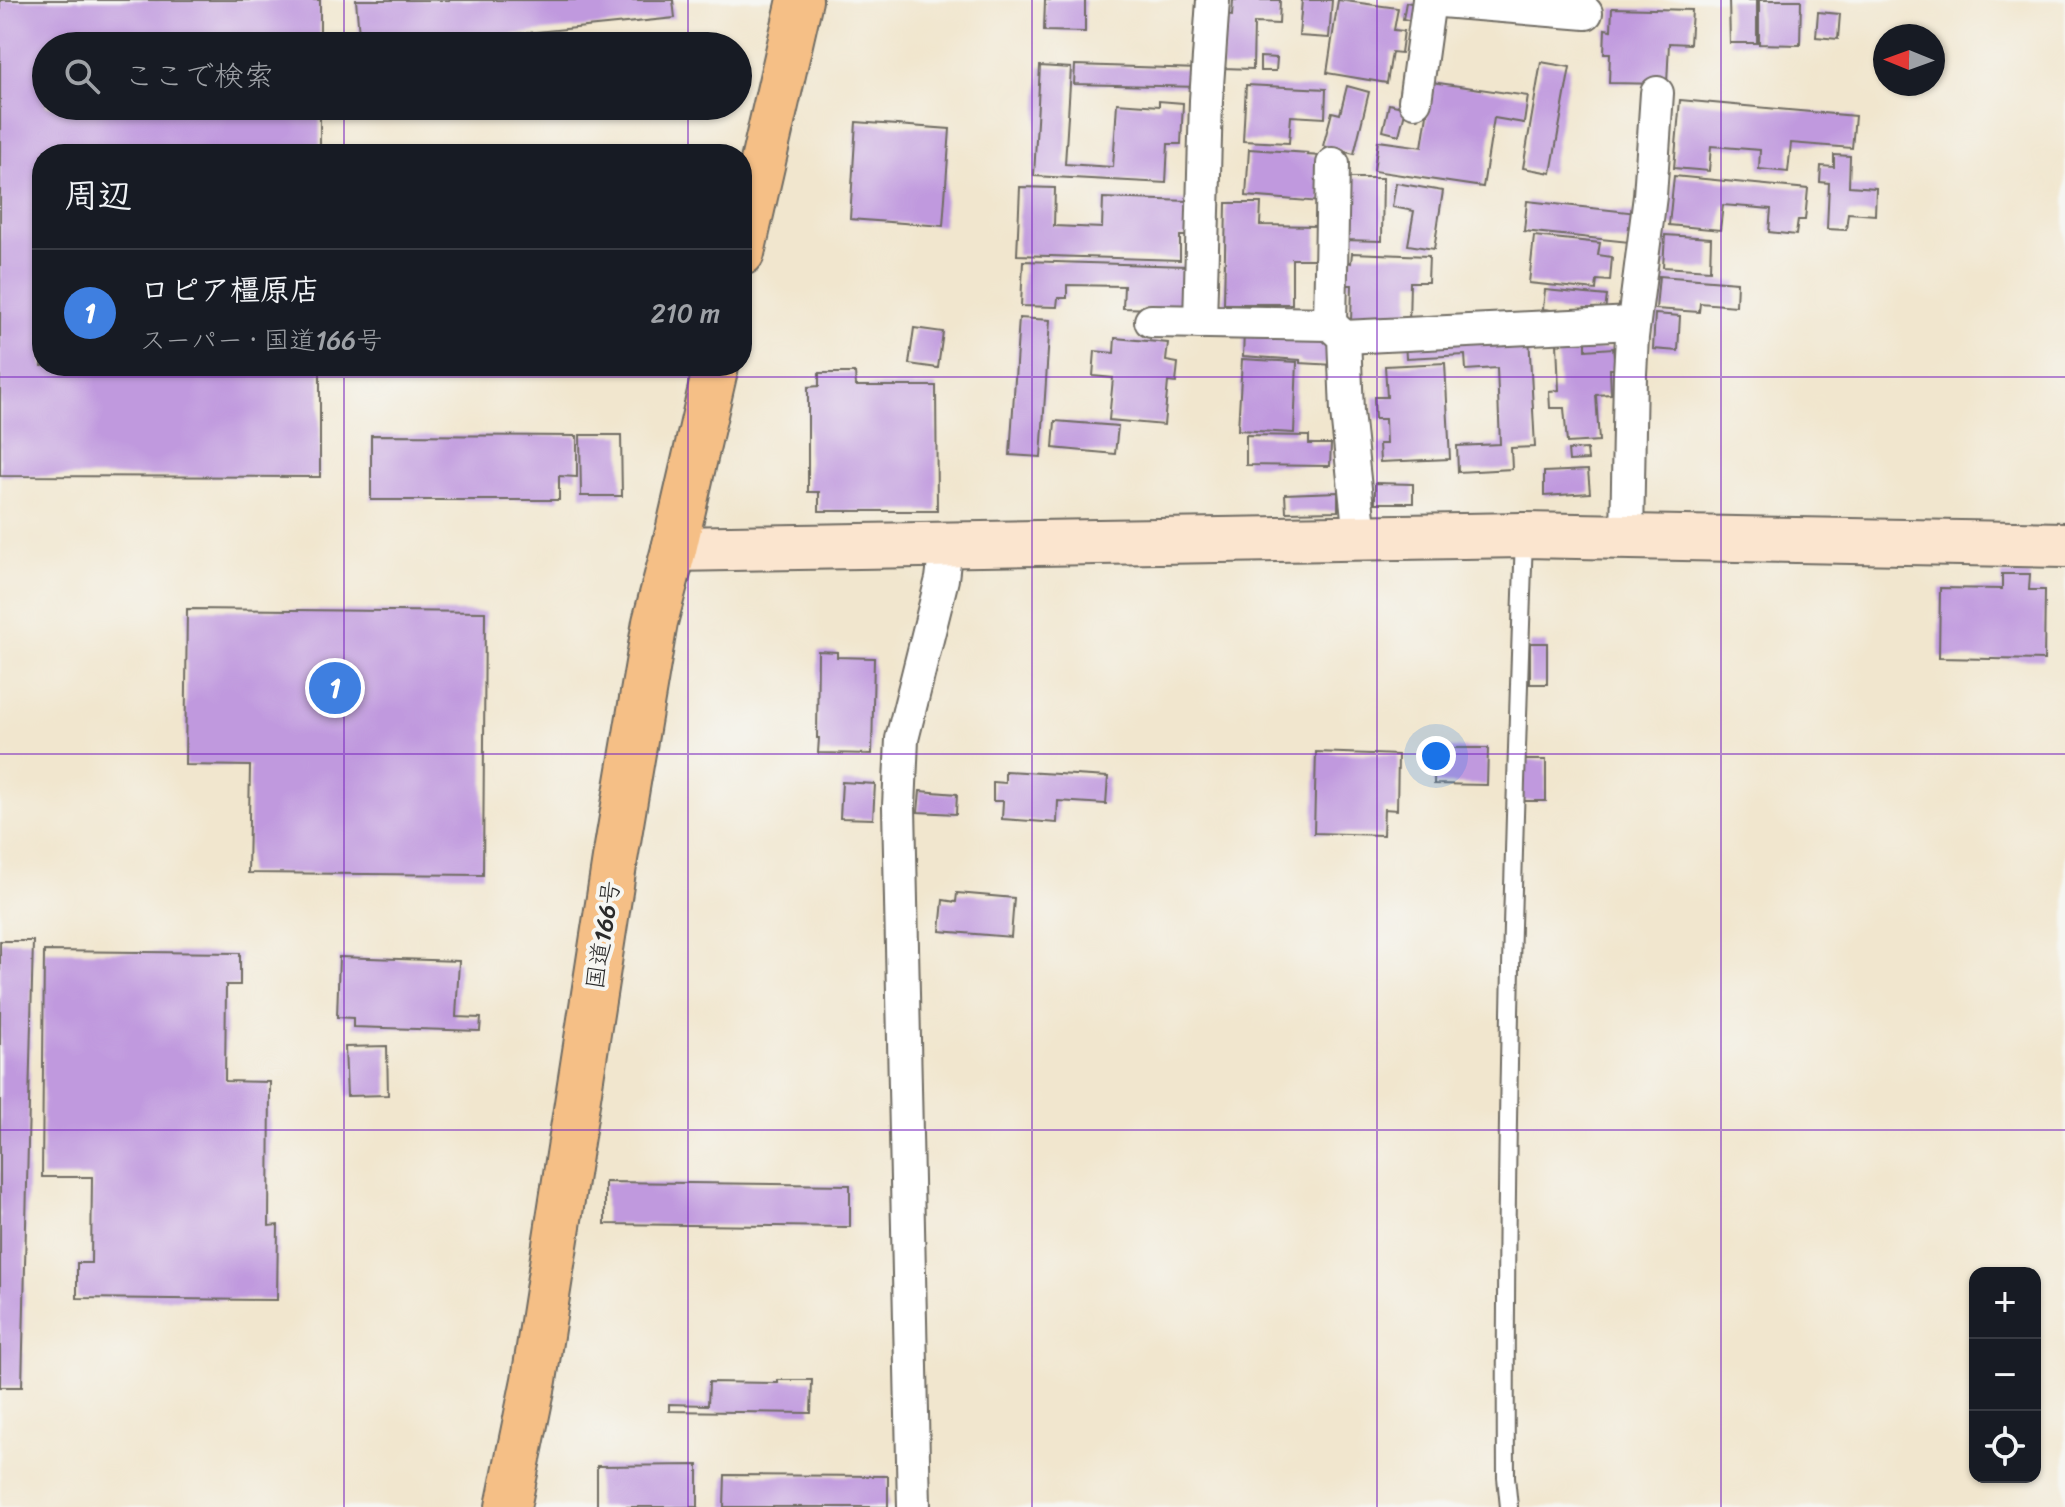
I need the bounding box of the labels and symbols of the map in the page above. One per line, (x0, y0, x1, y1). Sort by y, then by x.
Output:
north arrow (1873, 24, 1945, 96)
pin: 1 (309, 658, 361, 718)
your location (1416, 736, 1456, 776)
street label: 国道166号 (574, 878, 632, 992)

